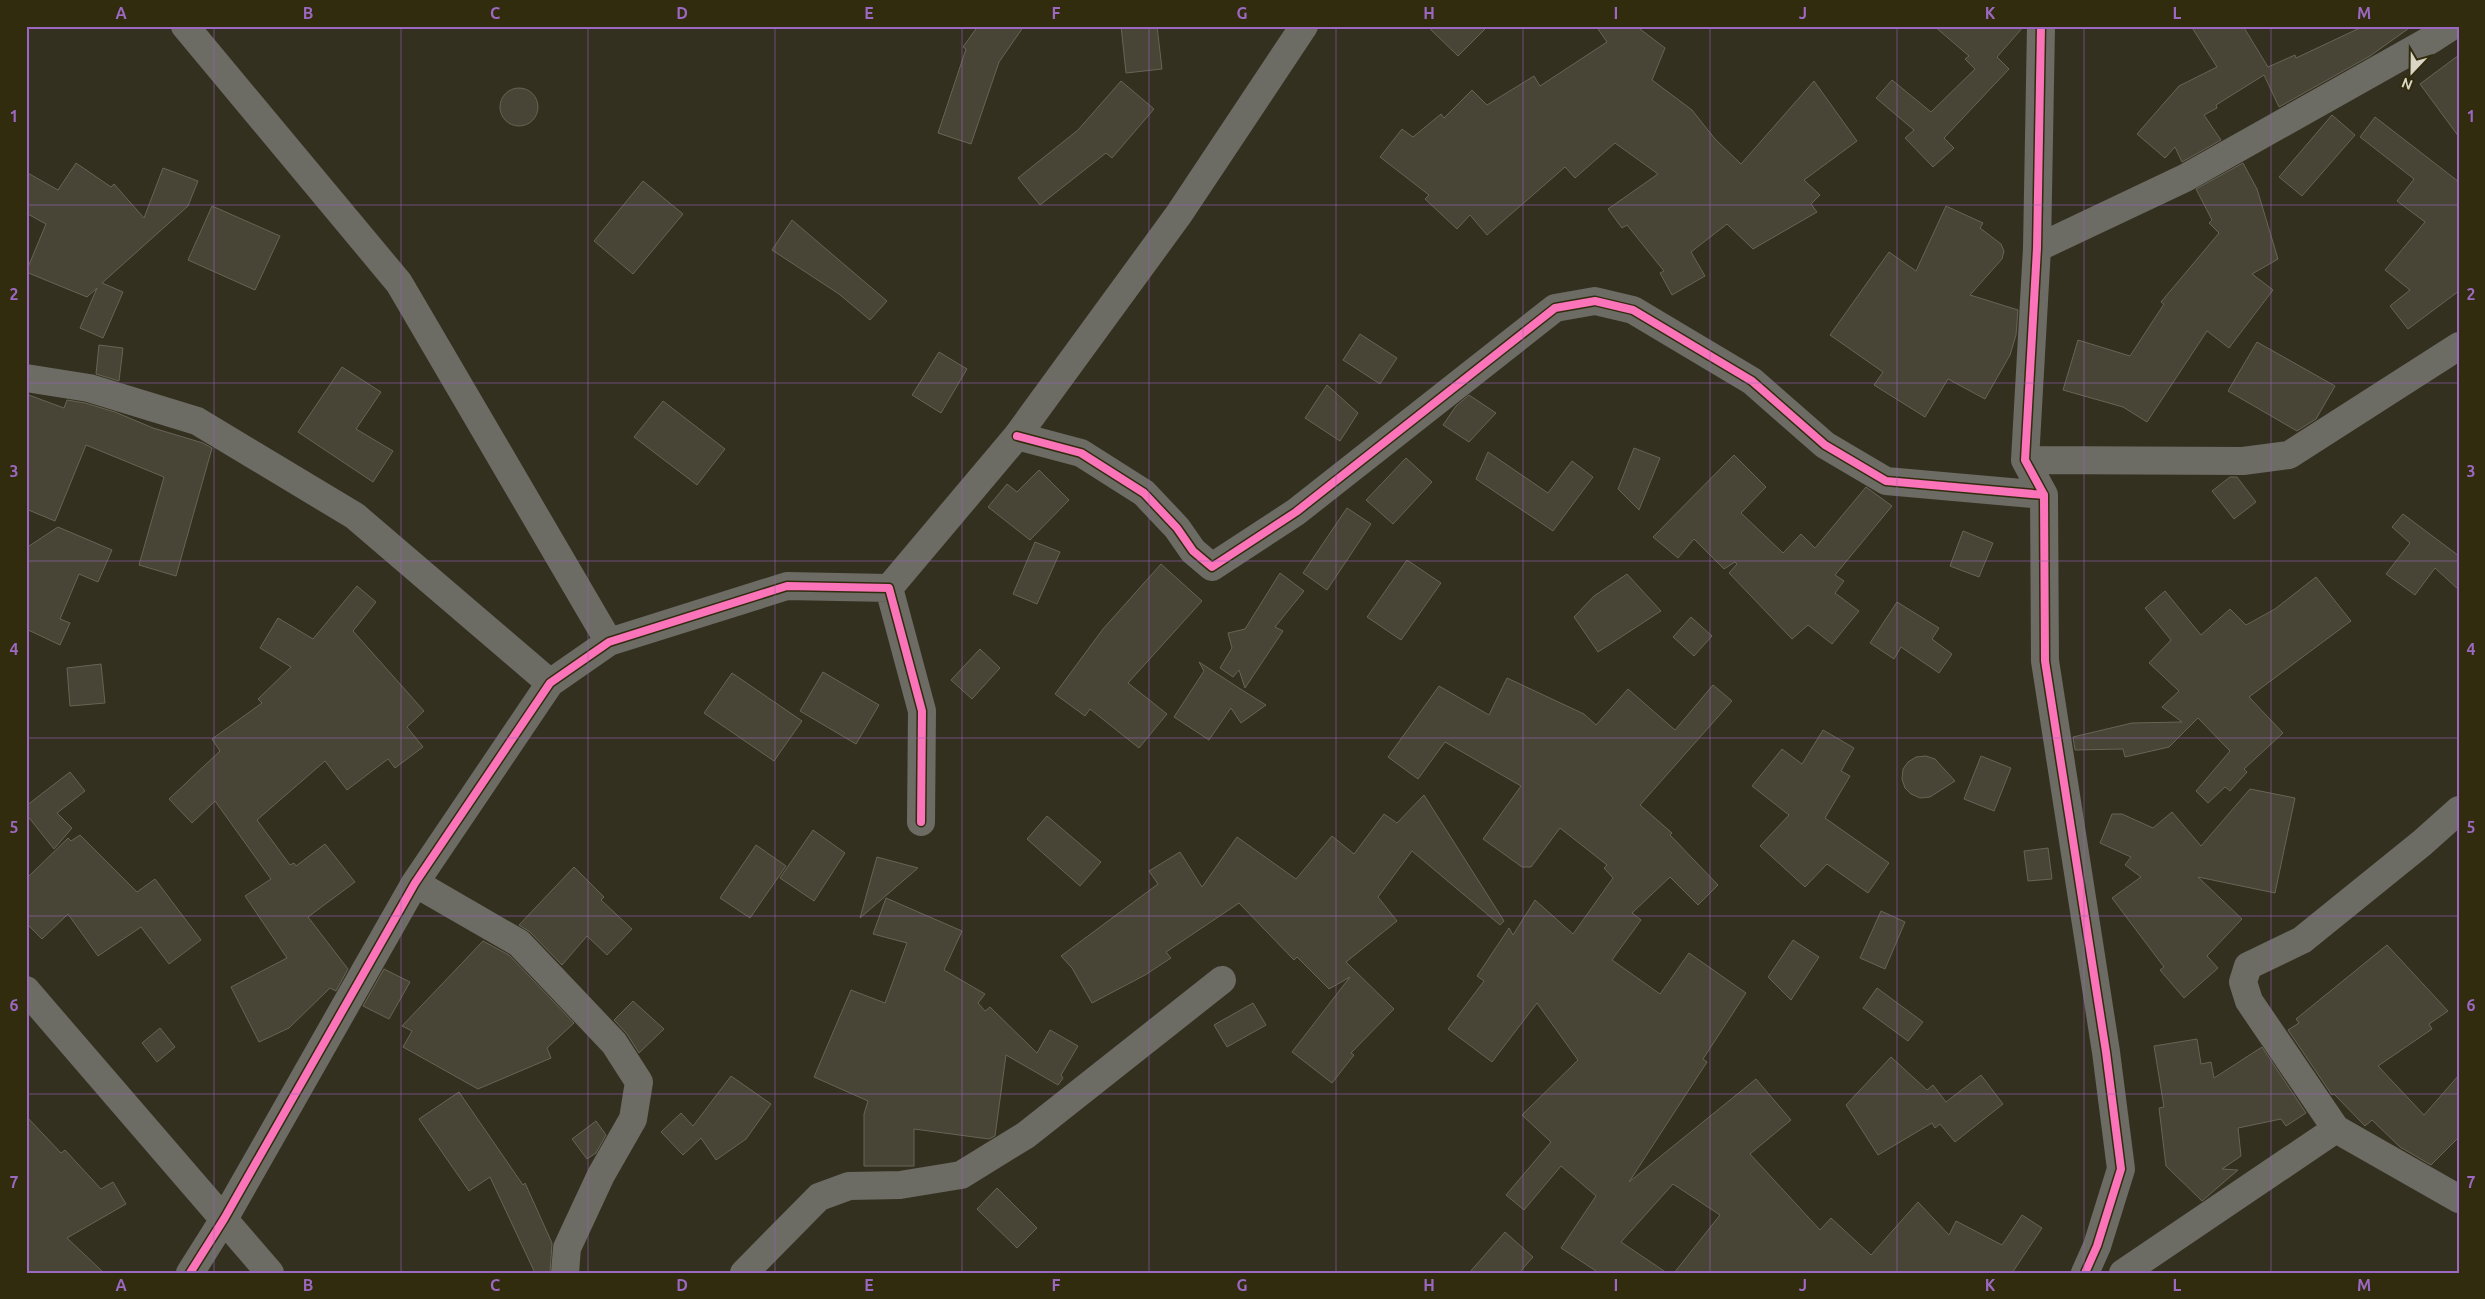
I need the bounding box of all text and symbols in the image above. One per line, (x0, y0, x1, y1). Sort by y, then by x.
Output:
text: A (115, 4, 127, 22)
text: B (303, 4, 313, 22)
text: C (490, 4, 500, 22)
text: D (676, 4, 688, 22)
text: E (864, 4, 874, 22)
text: F (1052, 4, 1061, 22)
text: G (1236, 4, 1248, 22)
text: H (1423, 4, 1435, 22)
text: I (1614, 4, 1618, 22)
text: J (1799, 4, 1807, 22)
text: K (1985, 4, 1996, 22)
text: L (2173, 4, 2182, 22)
text: M (2357, 4, 2371, 22)
north arrow (2388, 48, 2438, 98)
text: N (2399, 75, 2415, 93)
text: 1 (9, 107, 19, 125)
text: 1 (2466, 107, 2476, 125)
text: 2 (9, 285, 19, 303)
text: 2 (2466, 285, 2476, 303)
text: 3 (9, 462, 19, 480)
text: 3 (2466, 462, 2476, 480)
text: 4 (9, 640, 19, 658)
text: 4 (2466, 640, 2476, 658)
text: 5 (9, 818, 19, 836)
text: 5 (2466, 818, 2476, 836)
text: 6 (9, 996, 19, 1014)
text: 6 (2466, 996, 2476, 1014)
text: 7 (9, 1173, 19, 1191)
text: 7 (2466, 1173, 2476, 1191)
text: A (115, 1276, 127, 1294)
text: B (303, 1276, 313, 1294)
text: C (490, 1276, 500, 1294)
text: D (676, 1276, 688, 1294)
text: E (864, 1276, 874, 1294)
text: F (1052, 1276, 1061, 1294)
text: G (1236, 1276, 1248, 1294)
text: H (1423, 1276, 1435, 1294)
text: I (1614, 1276, 1618, 1294)
text: J (1799, 1276, 1807, 1294)
text: K (1985, 1276, 1996, 1294)
text: L (2173, 1276, 2182, 1294)
text: M (2357, 1276, 2371, 1294)

